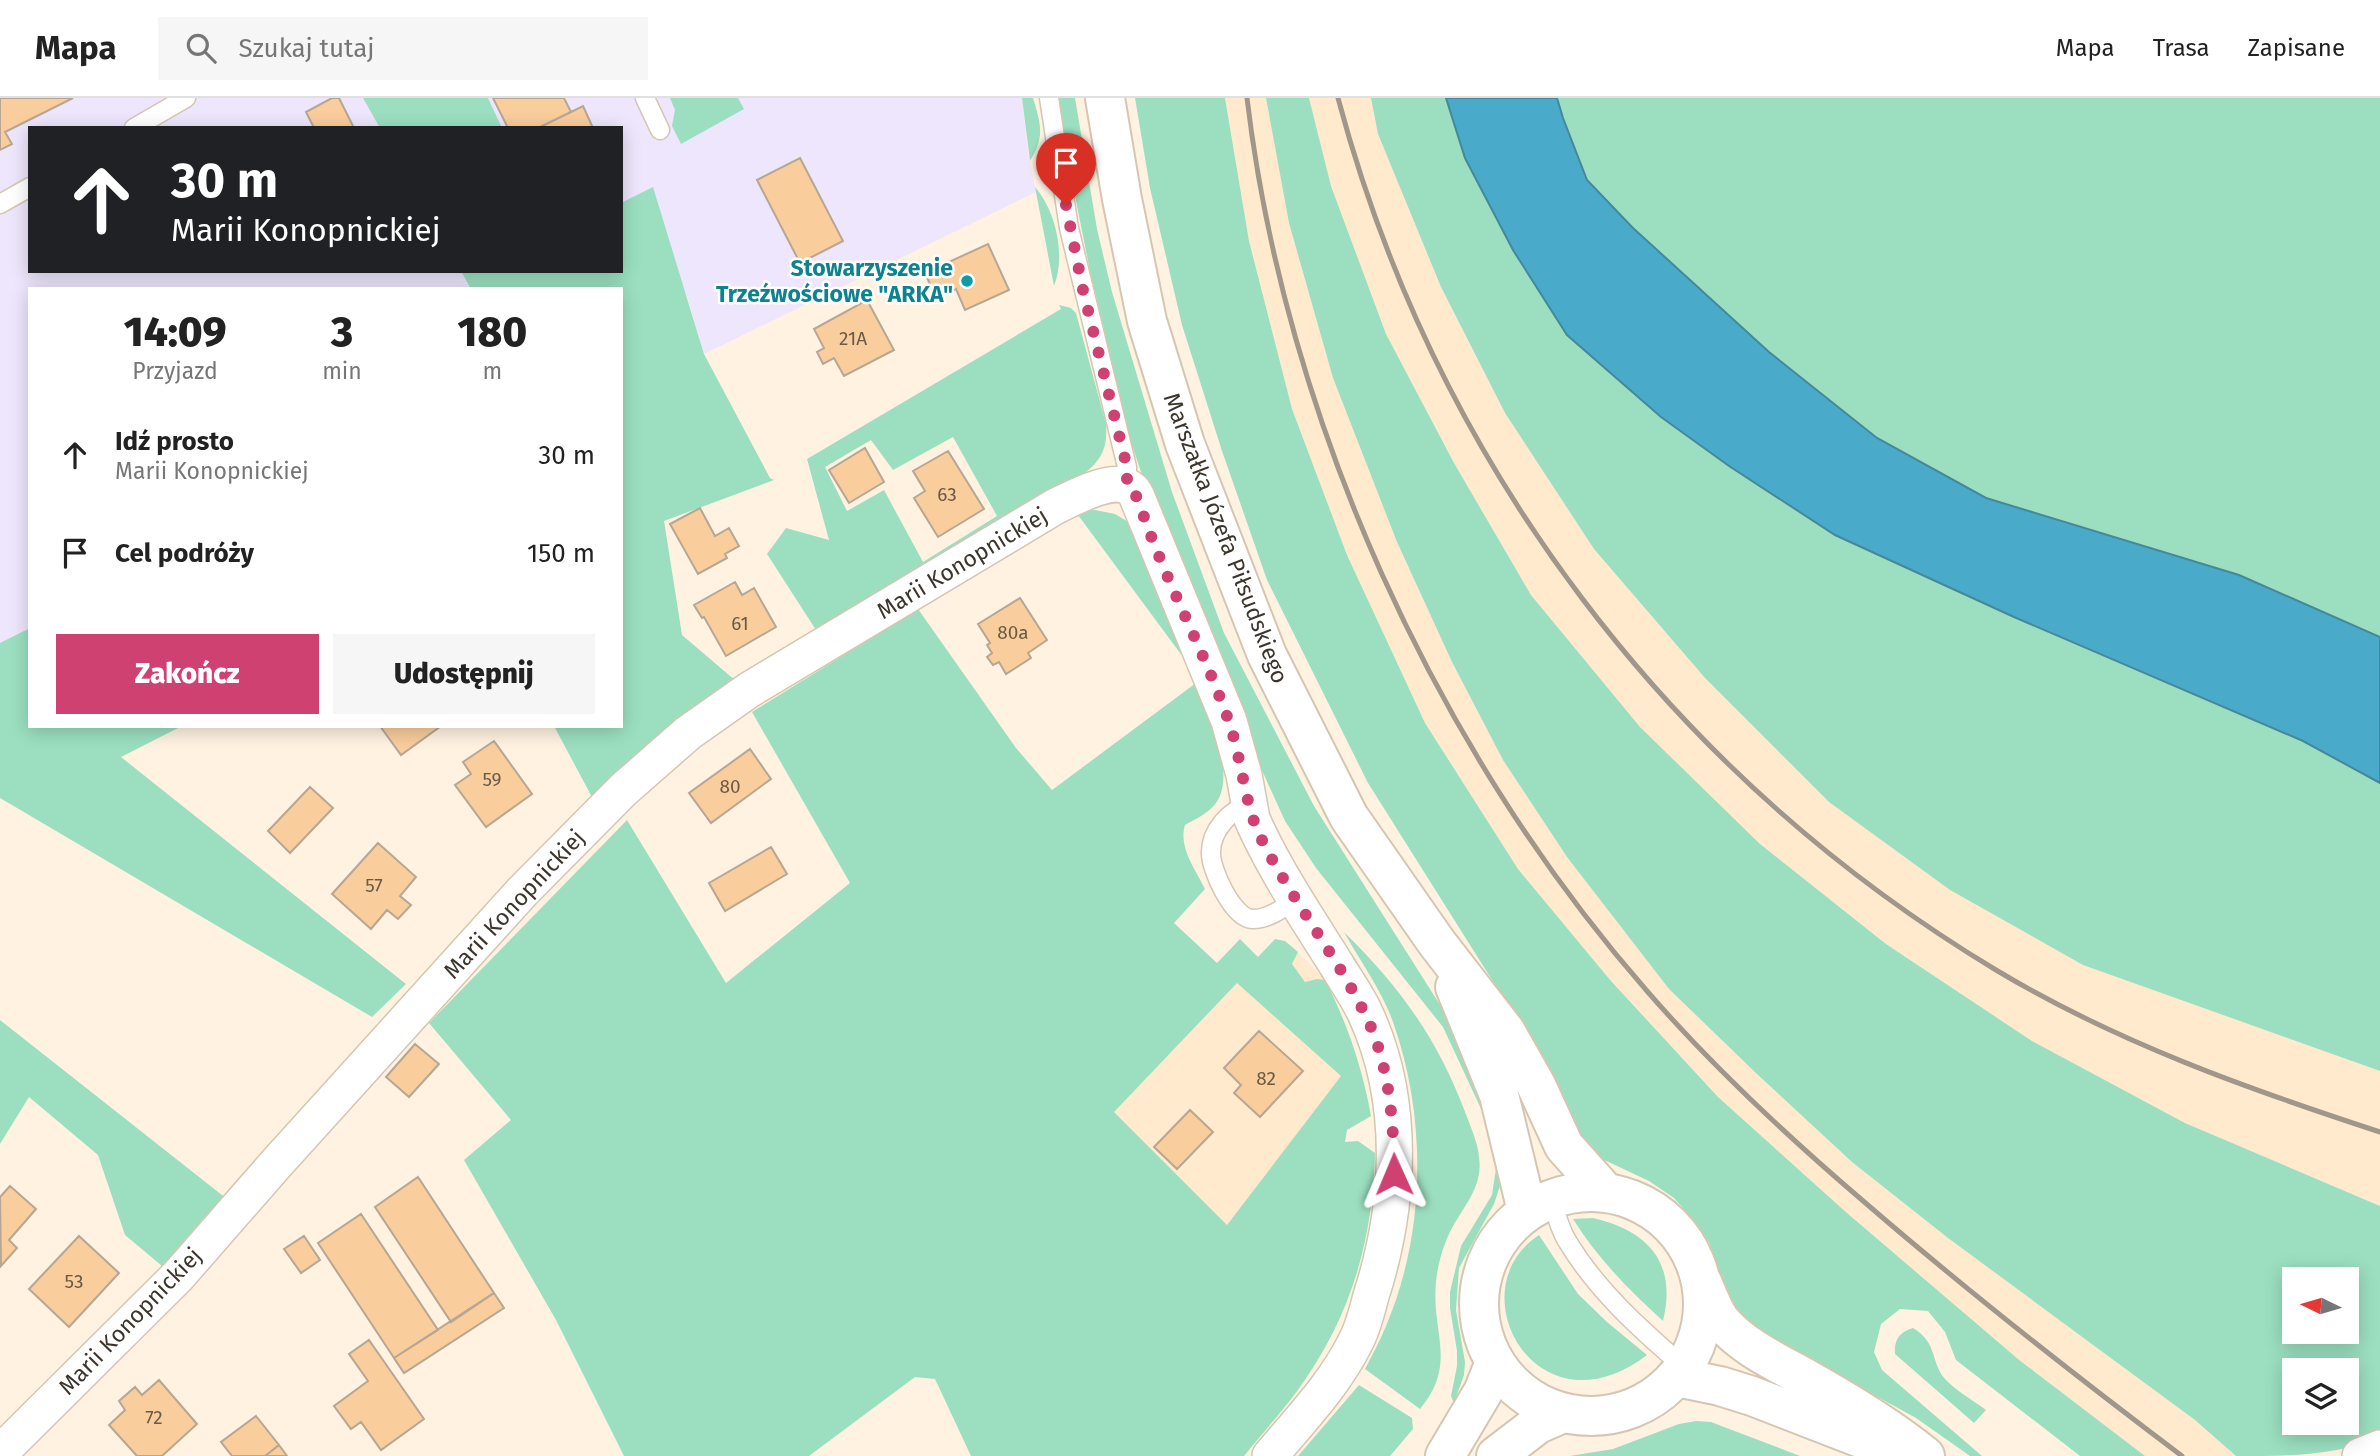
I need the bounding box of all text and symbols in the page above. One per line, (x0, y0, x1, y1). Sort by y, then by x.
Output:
search box (158, 17, 648, 80)
text: Mapa (35, 28, 116, 68)
icon: search (182, 29, 220, 67)
text: Szukaj tutaj (238, 33, 375, 64)
text: Mapa (2056, 34, 2115, 62)
text: Trasa (2153, 34, 2210, 62)
text: Zapisane (2248, 34, 2345, 62)
pin (1036, 133, 1096, 205)
icon: arrive (1047, 144, 1085, 182)
text: 30 m (171, 151, 278, 210)
icon: ahead (56, 154, 147, 245)
text: Marii Konopnickiej (171, 211, 441, 249)
place label: Stowarzyszenie Trzeźwościowe "ARKA" (716, 254, 953, 308)
marker: Stowarzyszenie Trzeźwościowe "ARKA" (959, 273, 975, 289)
text: 14:09 (124, 307, 226, 357)
text: 3 (331, 307, 353, 357)
text: 180 (458, 307, 527, 357)
house number: 21A (839, 327, 867, 350)
text: Przyjazd (132, 357, 218, 385)
text: min (322, 357, 362, 385)
text: m (483, 357, 502, 385)
street label: Marszałka Józefa Piłsudskiego (1158, 389, 1294, 687)
text: Idź prosto (115, 426, 234, 457)
icon: ahead (56, 436, 94, 474)
text: 30 m (538, 440, 595, 471)
text: Marii Konopnickiej (115, 457, 309, 485)
house number: 63 (937, 483, 957, 506)
street label: Marii Konopnickiej (872, 501, 1052, 625)
icon: arrive (56, 534, 94, 572)
text: Cel podróży (115, 538, 254, 569)
text: 150 m (527, 538, 595, 569)
house number: 61 (731, 612, 749, 635)
house number: 80a (997, 621, 1029, 644)
button: Zakończ (56, 634, 319, 714)
button: Udostępnij (333, 634, 595, 714)
house number: 59 (482, 768, 502, 791)
house number: 80 (719, 775, 741, 798)
street label: Marii Konopnickiej (438, 824, 590, 984)
house number: 57 (365, 874, 383, 897)
house number: 82 (1256, 1067, 1276, 1090)
position arrow (1357, 1137, 1431, 1211)
street label: Marii Konopnickiej (53, 1242, 207, 1400)
north arrow (2282, 1267, 2359, 1344)
map controls (2282, 1267, 2359, 1435)
house number: 53 (65, 1270, 83, 1293)
button: layers (2282, 1358, 2359, 1435)
house number: 72 (145, 1406, 163, 1429)

